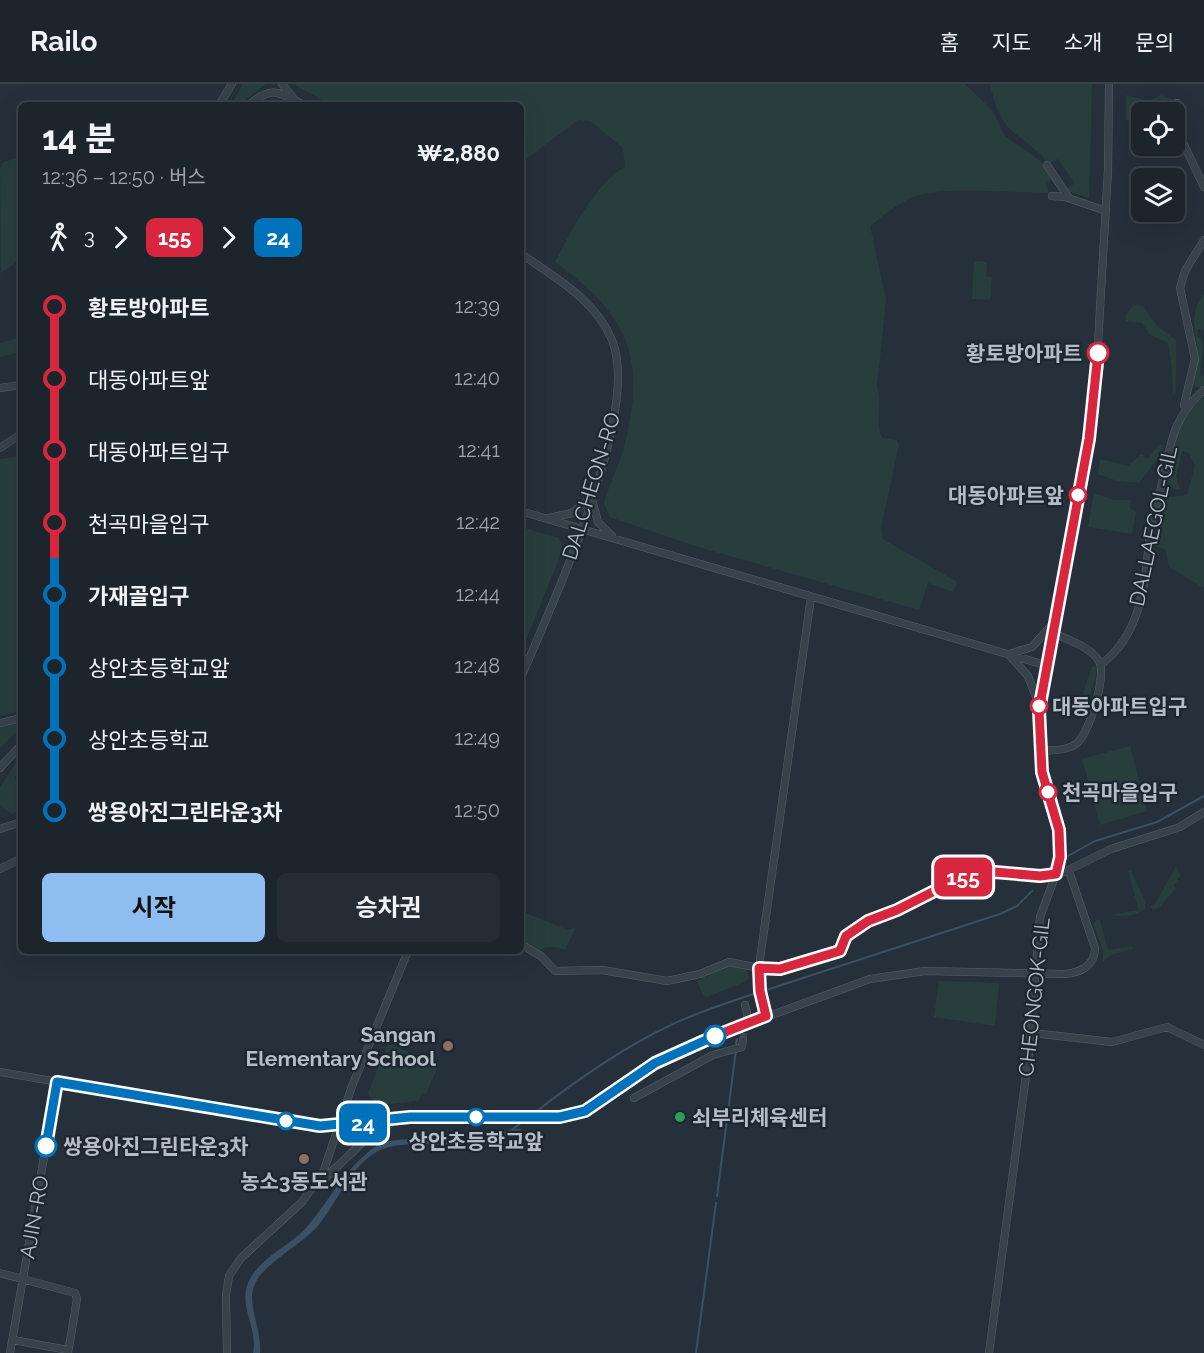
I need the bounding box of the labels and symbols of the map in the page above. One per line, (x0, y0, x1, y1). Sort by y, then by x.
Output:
place label: 황토방아파트 (966, 341, 1082, 366)
marker: 황토방아파트 (1087, 342, 1109, 364)
street label: DALCHEON-RO (557, 409, 625, 563)
street label: DALLAEGOL-GIL (1124, 444, 1182, 608)
place label: 대동아파트앞 (948, 483, 1064, 508)
marker: 대동아파트앞 (1069, 486, 1087, 504)
place label: 대동아파트입구 (1052, 694, 1187, 719)
marker: 대동아파트입구 (1030, 697, 1048, 715)
place label: 천곡마을입구 (1062, 780, 1178, 805)
marker: 천곡마을입구 (1039, 783, 1057, 801)
line badge: 155 (928, 858, 998, 896)
street label: CHEONGOK-GIL (1013, 916, 1055, 1078)
place label: Sangan Elementary School (246, 1022, 436, 1071)
unlabelled marker (704, 1025, 726, 1047)
marker: Sangan Elementary School (441, 1039, 455, 1053)
line badge: 24 (336, 1104, 390, 1142)
place label: 쇠부리체육센터 (692, 1105, 827, 1130)
marker: 상안초등학교앞 (467, 1108, 485, 1126)
marker: 쇠부리체육센터 (673, 1110, 687, 1124)
unlabelled marker (277, 1112, 295, 1130)
place label: 상안초등학교앞 (408, 1129, 544, 1154)
place label: 쌍용아진그린타운3차 (63, 1134, 249, 1159)
marker: 쌍용아진그린타운3차 (35, 1135, 57, 1157)
marker: 농소3동도서관 (297, 1152, 311, 1166)
place label: 농소3동도서관 (240, 1169, 368, 1194)
street label: AJIN-RO (14, 1173, 54, 1261)

